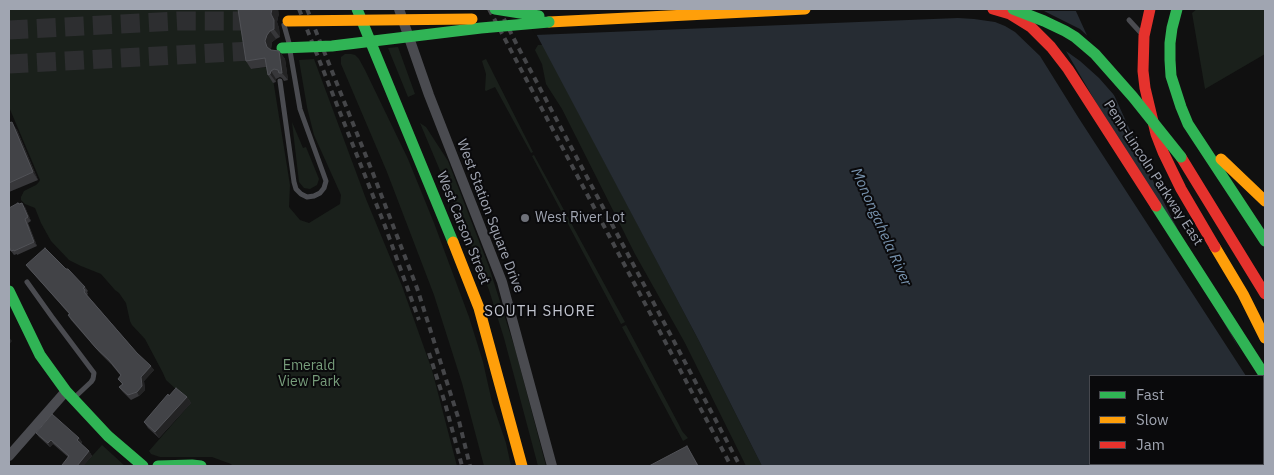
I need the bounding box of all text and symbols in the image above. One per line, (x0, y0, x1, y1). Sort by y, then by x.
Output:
street label: Penn-Lincoln Parkway East (1100, 97, 1206, 249)
street label: West Station Square Drive (453, 137, 527, 295)
water label: Monongahela River (847, 165, 915, 289)
street label: West Carson Street (433, 169, 493, 287)
place label: West River Lot (535, 210, 625, 226)
marker: West River Lot (519, 212, 531, 224)
district label: SOUTH SHORE (483, 303, 597, 321)
park label: Emerald View Park (278, 358, 340, 391)
legend (1089, 375, 1264, 465)
text: Fast (1136, 385, 1164, 404)
text: Slow (1136, 410, 1169, 429)
text: Jam (1136, 435, 1165, 454)

